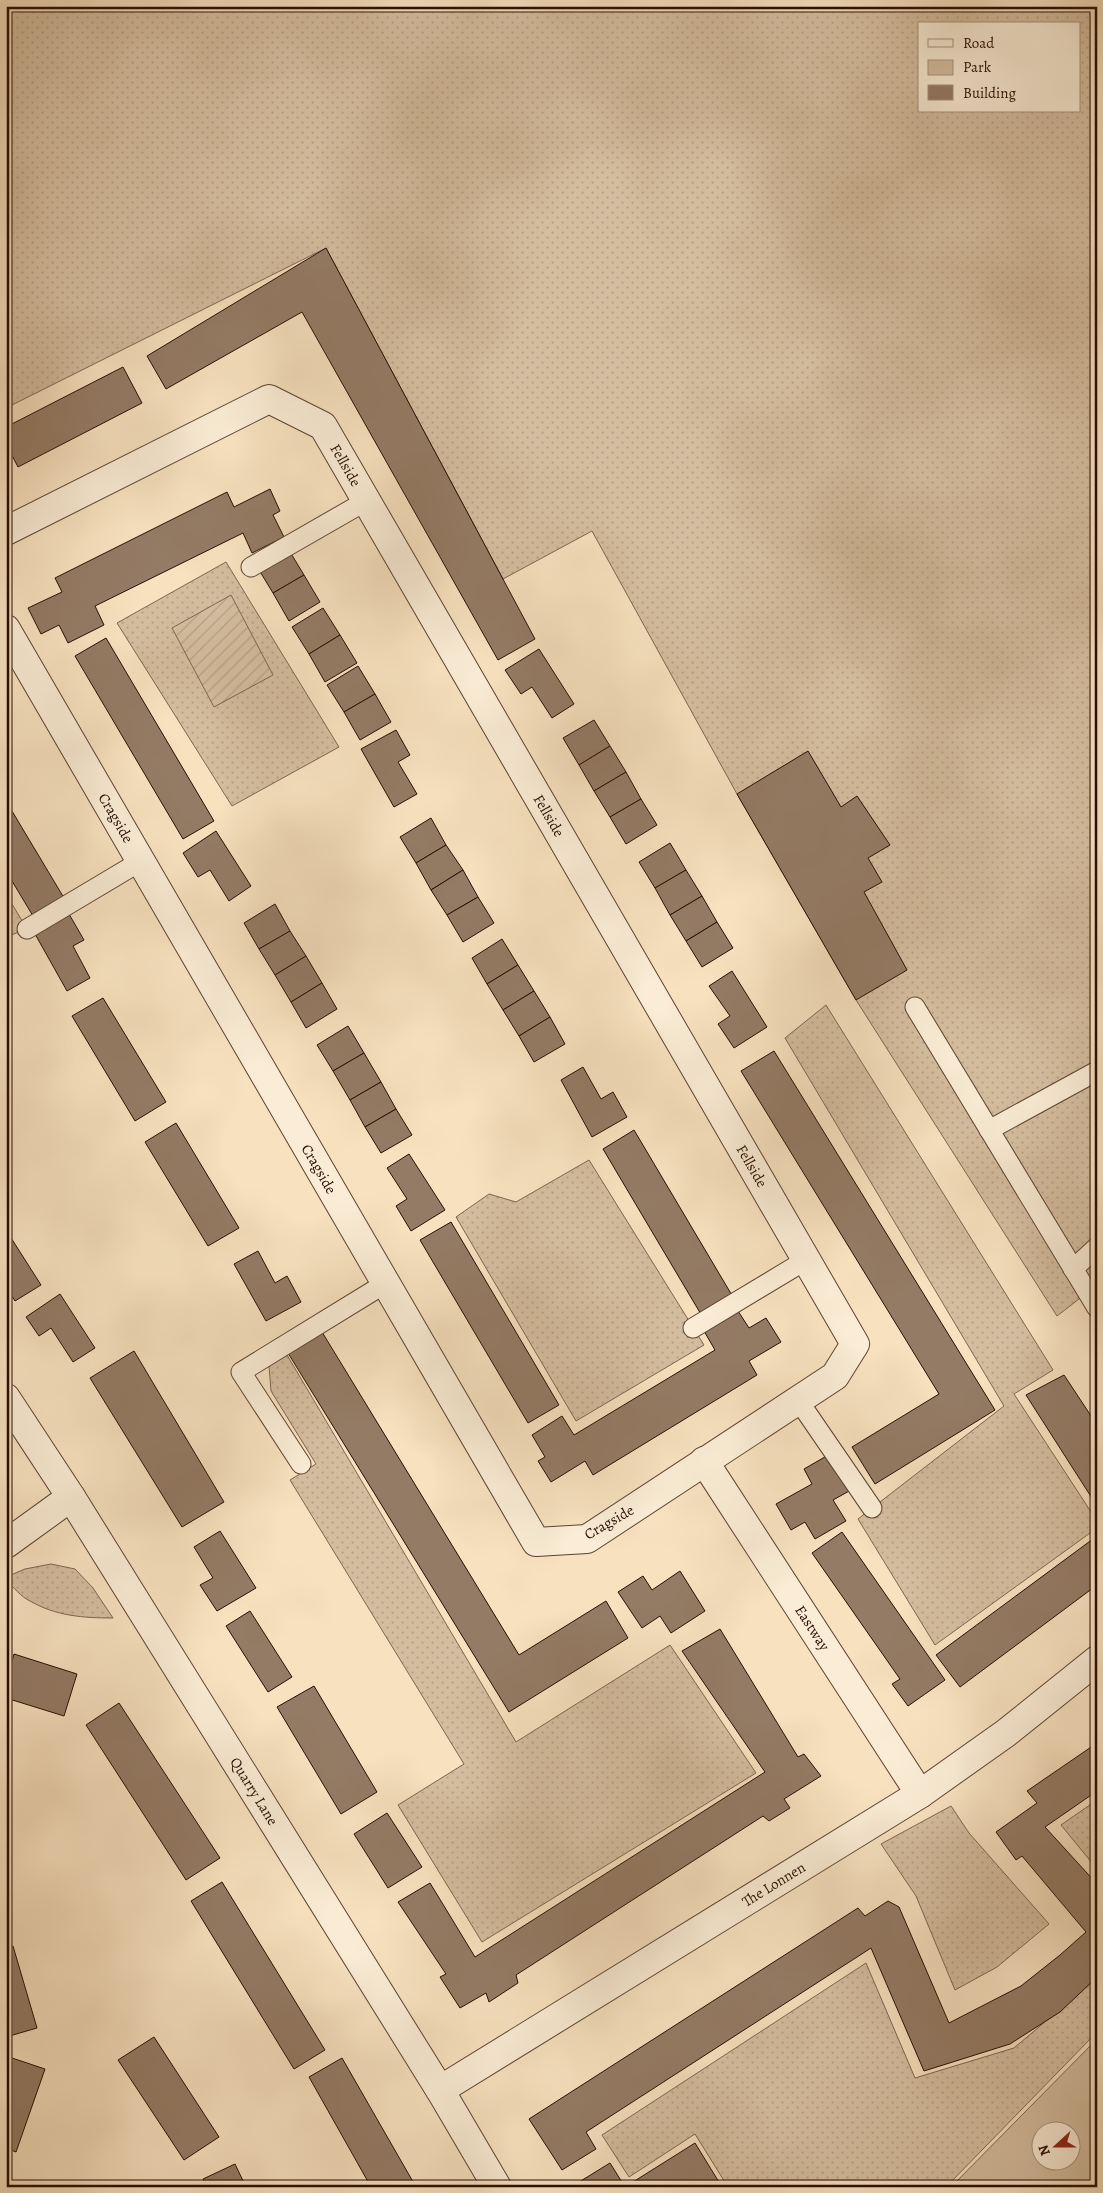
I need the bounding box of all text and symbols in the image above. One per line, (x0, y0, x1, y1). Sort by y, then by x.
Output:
legend (918, 22, 1080, 112)
text: Road (963, 33, 995, 53)
text: Park (963, 57, 992, 77)
text: Building (963, 83, 1016, 103)
street label: Fellside (326, 440, 366, 490)
street label: Cragside (94, 790, 138, 847)
street label: Fellside (529, 791, 569, 841)
street label: Cragside (297, 1141, 341, 1198)
street label: Fellside (732, 1141, 772, 1191)
street label: Cragside (581, 1500, 638, 1544)
street label: Eastway (790, 1601, 835, 1655)
street label: Quarry Lane (225, 1753, 283, 1829)
street label: The Lonnen (738, 1857, 809, 1911)
north arrow (1030, 2120, 1080, 2170)
text: N (1034, 2142, 1055, 2159)

